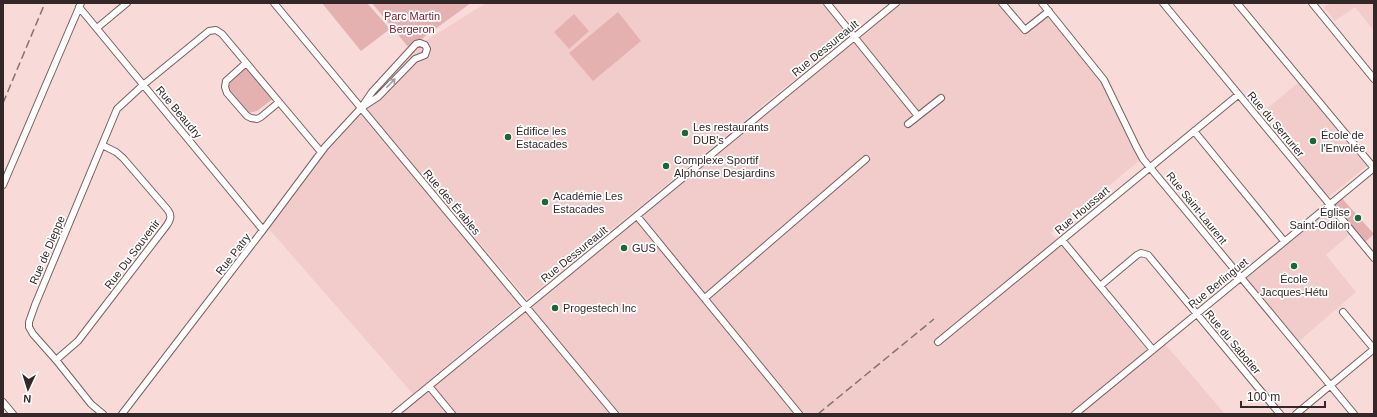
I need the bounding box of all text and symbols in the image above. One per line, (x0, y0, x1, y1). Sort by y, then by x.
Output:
park label: Parc Martin Bergeron (384, 10, 440, 35)
street label: Rue Dessureault (789, 18, 861, 78)
one-way arrow (387, 78, 396, 88)
street label: Rue Beaudry (154, 84, 205, 141)
street label: Rue du Serrurier (1245, 89, 1307, 159)
place label: Les restaurants DUB's (693, 121, 769, 146)
place label: Édifice les Estacades (516, 125, 568, 150)
marker: Les restaurants DUB's (680, 128, 690, 138)
place label: École de l'Envolée (1321, 129, 1365, 154)
marker: Édifice les Estacades (503, 132, 513, 142)
marker: École de l'Envolée (1308, 136, 1318, 146)
place label: Complexe Sportif Alphonse Desjardins (674, 154, 775, 179)
marker: Complexe Sportif Alphonse Desjardins (661, 161, 671, 171)
street label: Rue des Érables (421, 167, 483, 237)
street label: Rue Saint-Laurent (1164, 170, 1230, 246)
street label: Rue Houssart (1052, 184, 1112, 236)
place label: Académie Les Estacades (553, 190, 623, 215)
marker: Académie Les Estacades (540, 197, 550, 207)
place label: Église Saint-Odilon (1289, 206, 1350, 231)
marker: Église Saint-Odilon (1353, 213, 1363, 223)
street label: Rue de Dieppe (27, 214, 67, 286)
street label: Rue Du Souvenir (102, 217, 162, 291)
street label: Rue Dessureault (538, 224, 610, 284)
street label: Rue Patry (213, 231, 253, 277)
place label: GUS (632, 242, 656, 254)
marker: GUS (619, 243, 629, 253)
street label: Rue Berlinguet (1186, 255, 1250, 311)
marker: École Jacques-Hétu (1289, 261, 1299, 271)
place label: École Jacques-Hétu (1260, 273, 1328, 298)
place label: Progestech Inc (563, 302, 637, 314)
marker: Progestech Inc (550, 303, 560, 313)
street label: Rue du Sabotier (1203, 308, 1263, 377)
north arrow (8, 369, 48, 409)
scale bar (1241, 383, 1325, 409)
text: 100 m (1247, 390, 1280, 404)
text: N (23, 393, 32, 405)

